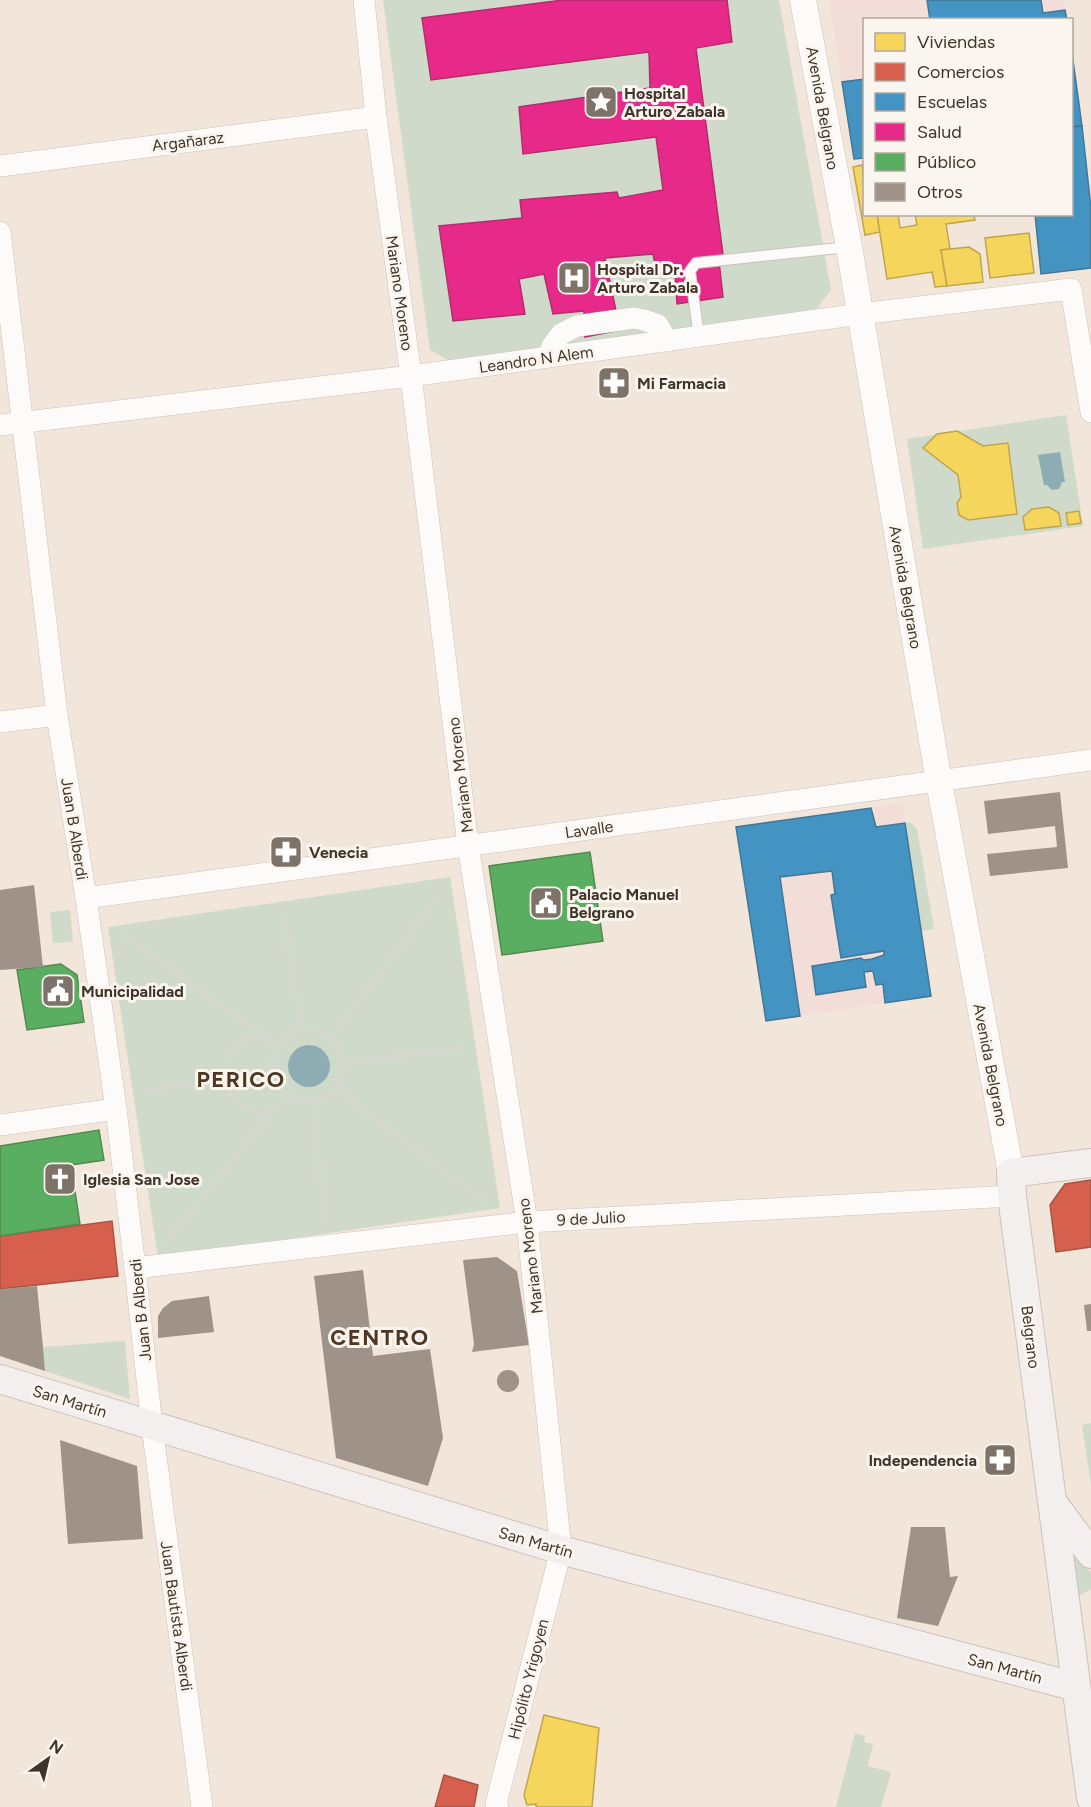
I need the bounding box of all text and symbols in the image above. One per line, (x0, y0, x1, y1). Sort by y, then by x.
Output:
legend (863, 18, 1073, 216)
text: Viviendas (917, 31, 995, 53)
street label: Avenida Belgrano (802, 45, 843, 171)
text: Comercios (917, 61, 1004, 83)
place icon: Hospital Arturo Zabala (583, 84, 619, 120)
place label: Hospital Arturo Zabala (624, 84, 725, 121)
text: Escuelas (917, 91, 987, 113)
text: Salud (917, 121, 962, 143)
street label: Argañaraz (151, 128, 225, 155)
text: Público (917, 151, 976, 173)
text: Otros (917, 181, 963, 203)
street label: Mariano Moreno (382, 234, 417, 352)
hospital icon: Hospital Dr. Arturo Zabala (556, 260, 592, 296)
place label: Hospital Dr. Arturo Zabala (597, 260, 698, 297)
street label: Leandro N Alem (478, 342, 594, 377)
pharmacy icon: Mi Farmacia (596, 365, 632, 401)
place label: Mi Farmacia (637, 374, 726, 393)
street label: Avenida Belgrano (885, 524, 926, 650)
street label: Mariano Moreno (444, 716, 477, 834)
street label: Juan B Alberdi (57, 777, 92, 881)
street label: Lavalle (564, 817, 615, 842)
pharmacy icon: Venecia (268, 834, 304, 870)
place label: Venecia (309, 843, 368, 862)
public building icon: Palacio Manuel Belgrano (528, 885, 564, 921)
place label: Palacio Manuel Belgrano (569, 885, 679, 922)
public building icon: Municipalidad (40, 973, 76, 1009)
place label: Municipalidad (81, 982, 184, 1001)
street label: Avenida Belgrano (969, 1002, 1012, 1128)
district label: PERICO (196, 1066, 286, 1093)
church icon: Iglesia San Jose (42, 1161, 78, 1197)
place label: Iglesia San Jose (83, 1170, 200, 1189)
street label: Mariano Moreno (514, 1197, 547, 1315)
street label: 9 de Julio (556, 1207, 626, 1230)
street label: Juan B Alberdi (126, 1258, 155, 1362)
street label: Belgrano (1017, 1305, 1044, 1370)
district label: CENTRO (330, 1324, 430, 1351)
street label: San Martín (30, 1381, 109, 1422)
pharmacy icon: Independencia (982, 1442, 1018, 1478)
place label: Independencia (868, 1451, 977, 1470)
street label: San Martín (496, 1523, 575, 1562)
street label: Juan Bautista Alberdi (157, 1540, 196, 1692)
street label: Hipólito Yrigoyen (504, 1617, 553, 1741)
street label: San Martín (965, 1649, 1044, 1688)
north arrow (18, 1729, 78, 1789)
text: N (46, 1736, 67, 1758)

